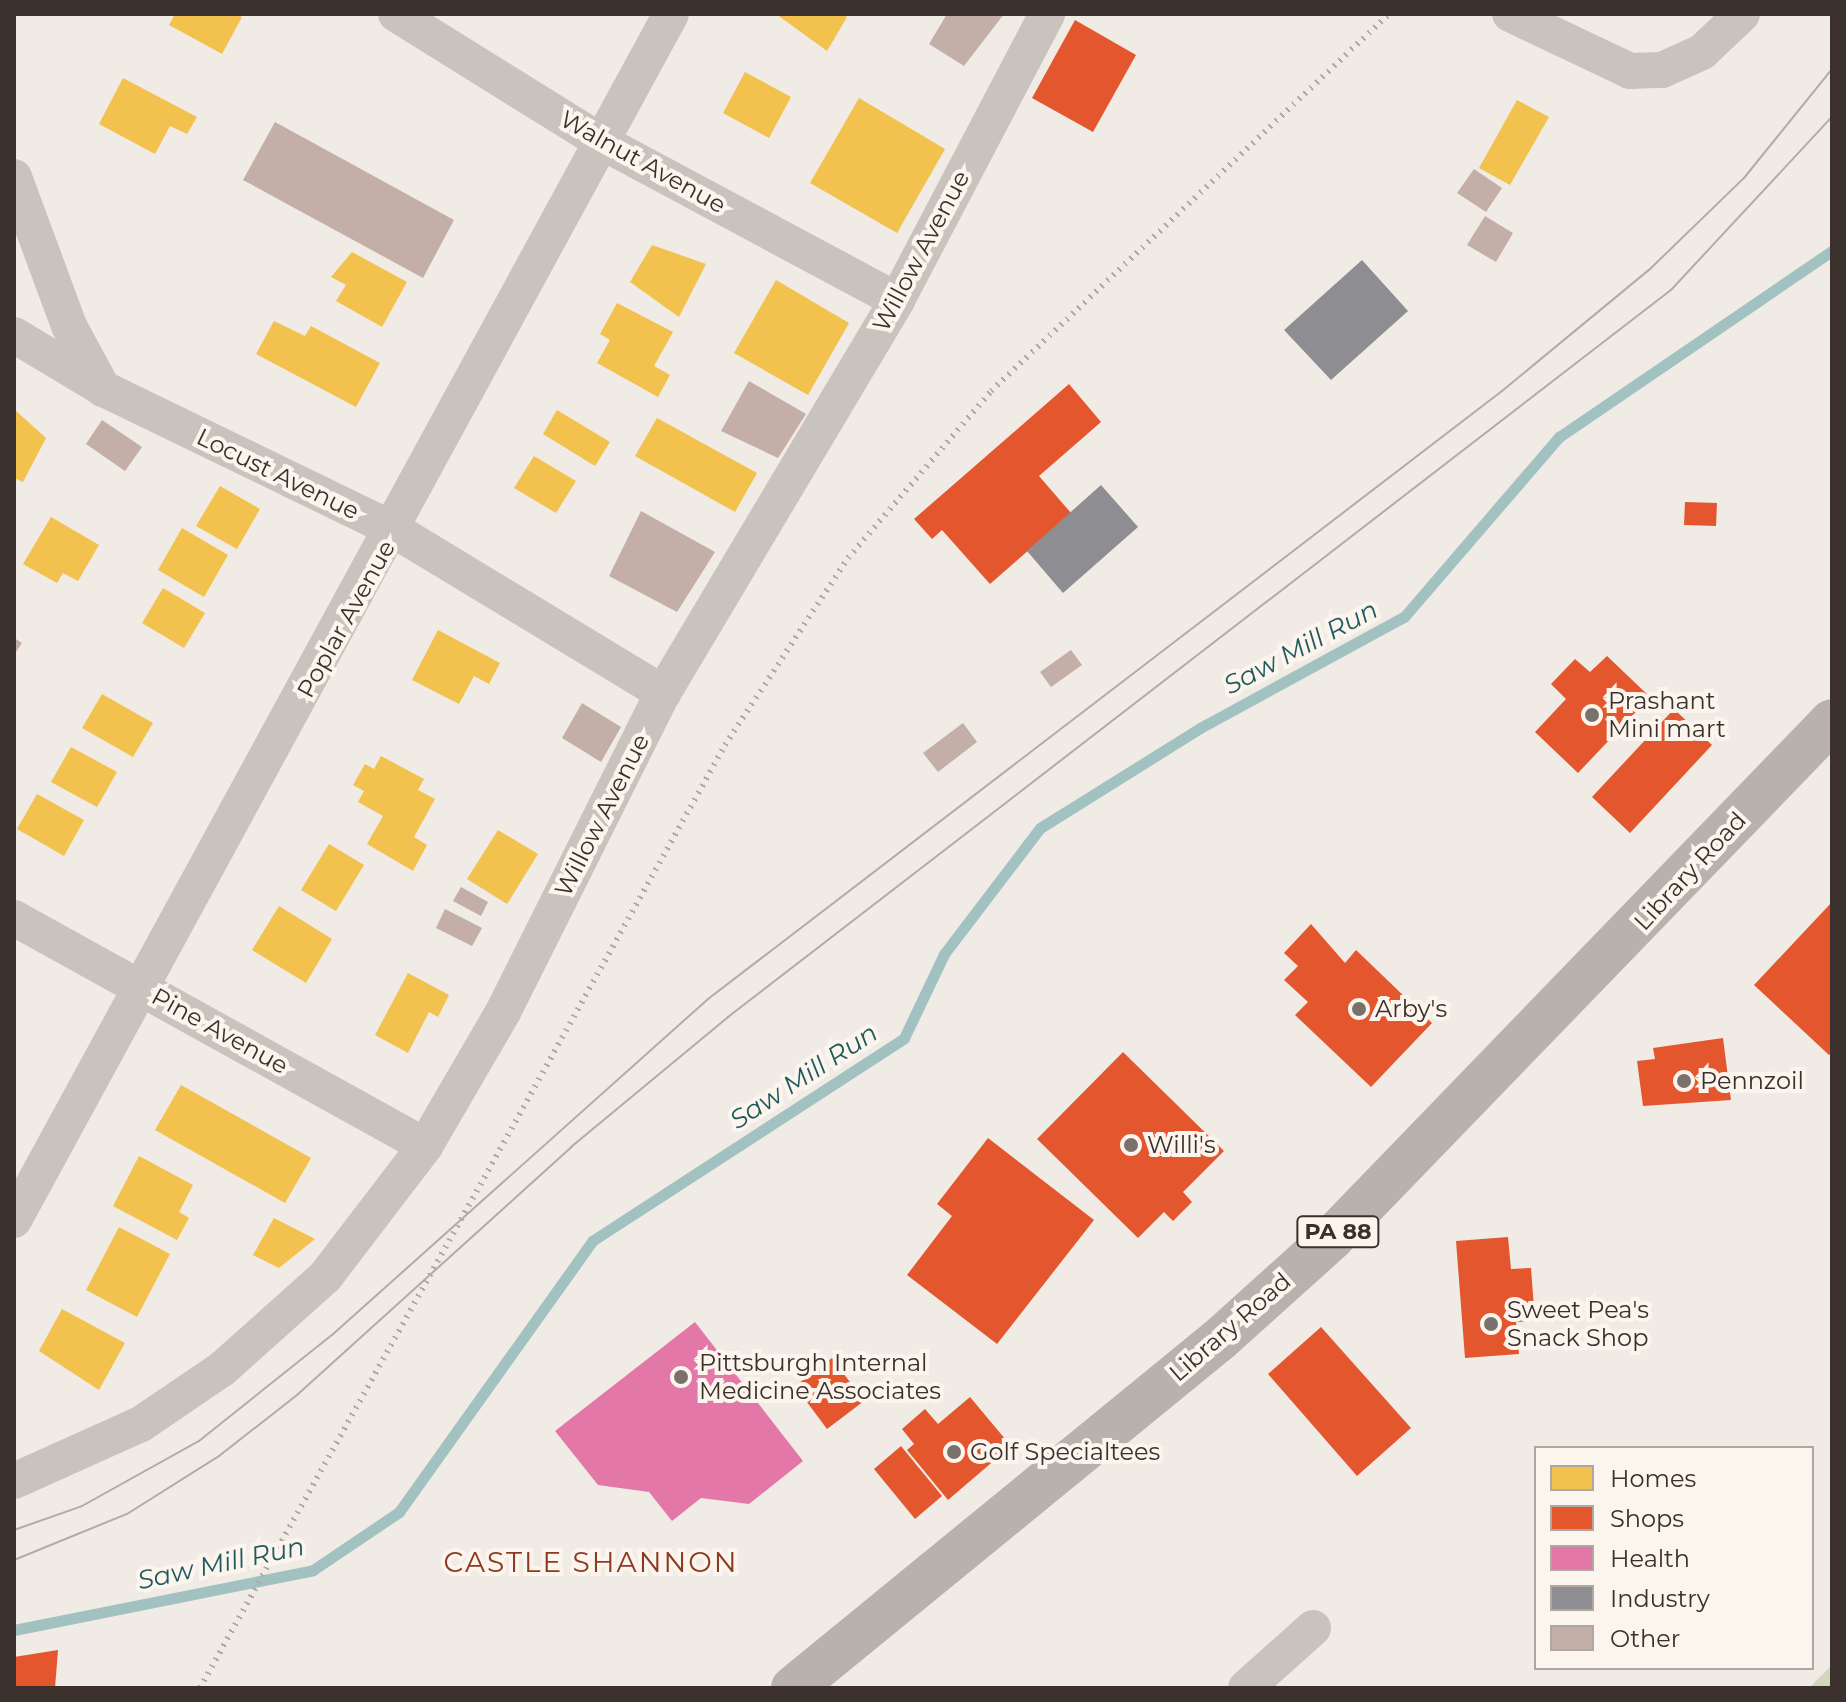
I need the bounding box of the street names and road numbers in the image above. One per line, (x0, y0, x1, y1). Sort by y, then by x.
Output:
street label: Walnut Avenue (555, 105, 731, 219)
street label: Willow Avenue (866, 166, 976, 336)
street label: Locust Avenue (192, 422, 364, 526)
street label: Poplar Avenue (291, 535, 401, 703)
street label: Willow Avenue (549, 729, 655, 901)
street label: Library Road (1628, 806, 1752, 936)
street label: Pine Avenue (147, 982, 293, 1080)
road number: PA 88 (1296, 1214, 1380, 1250)
street label: Library Road (1164, 1267, 1296, 1387)

